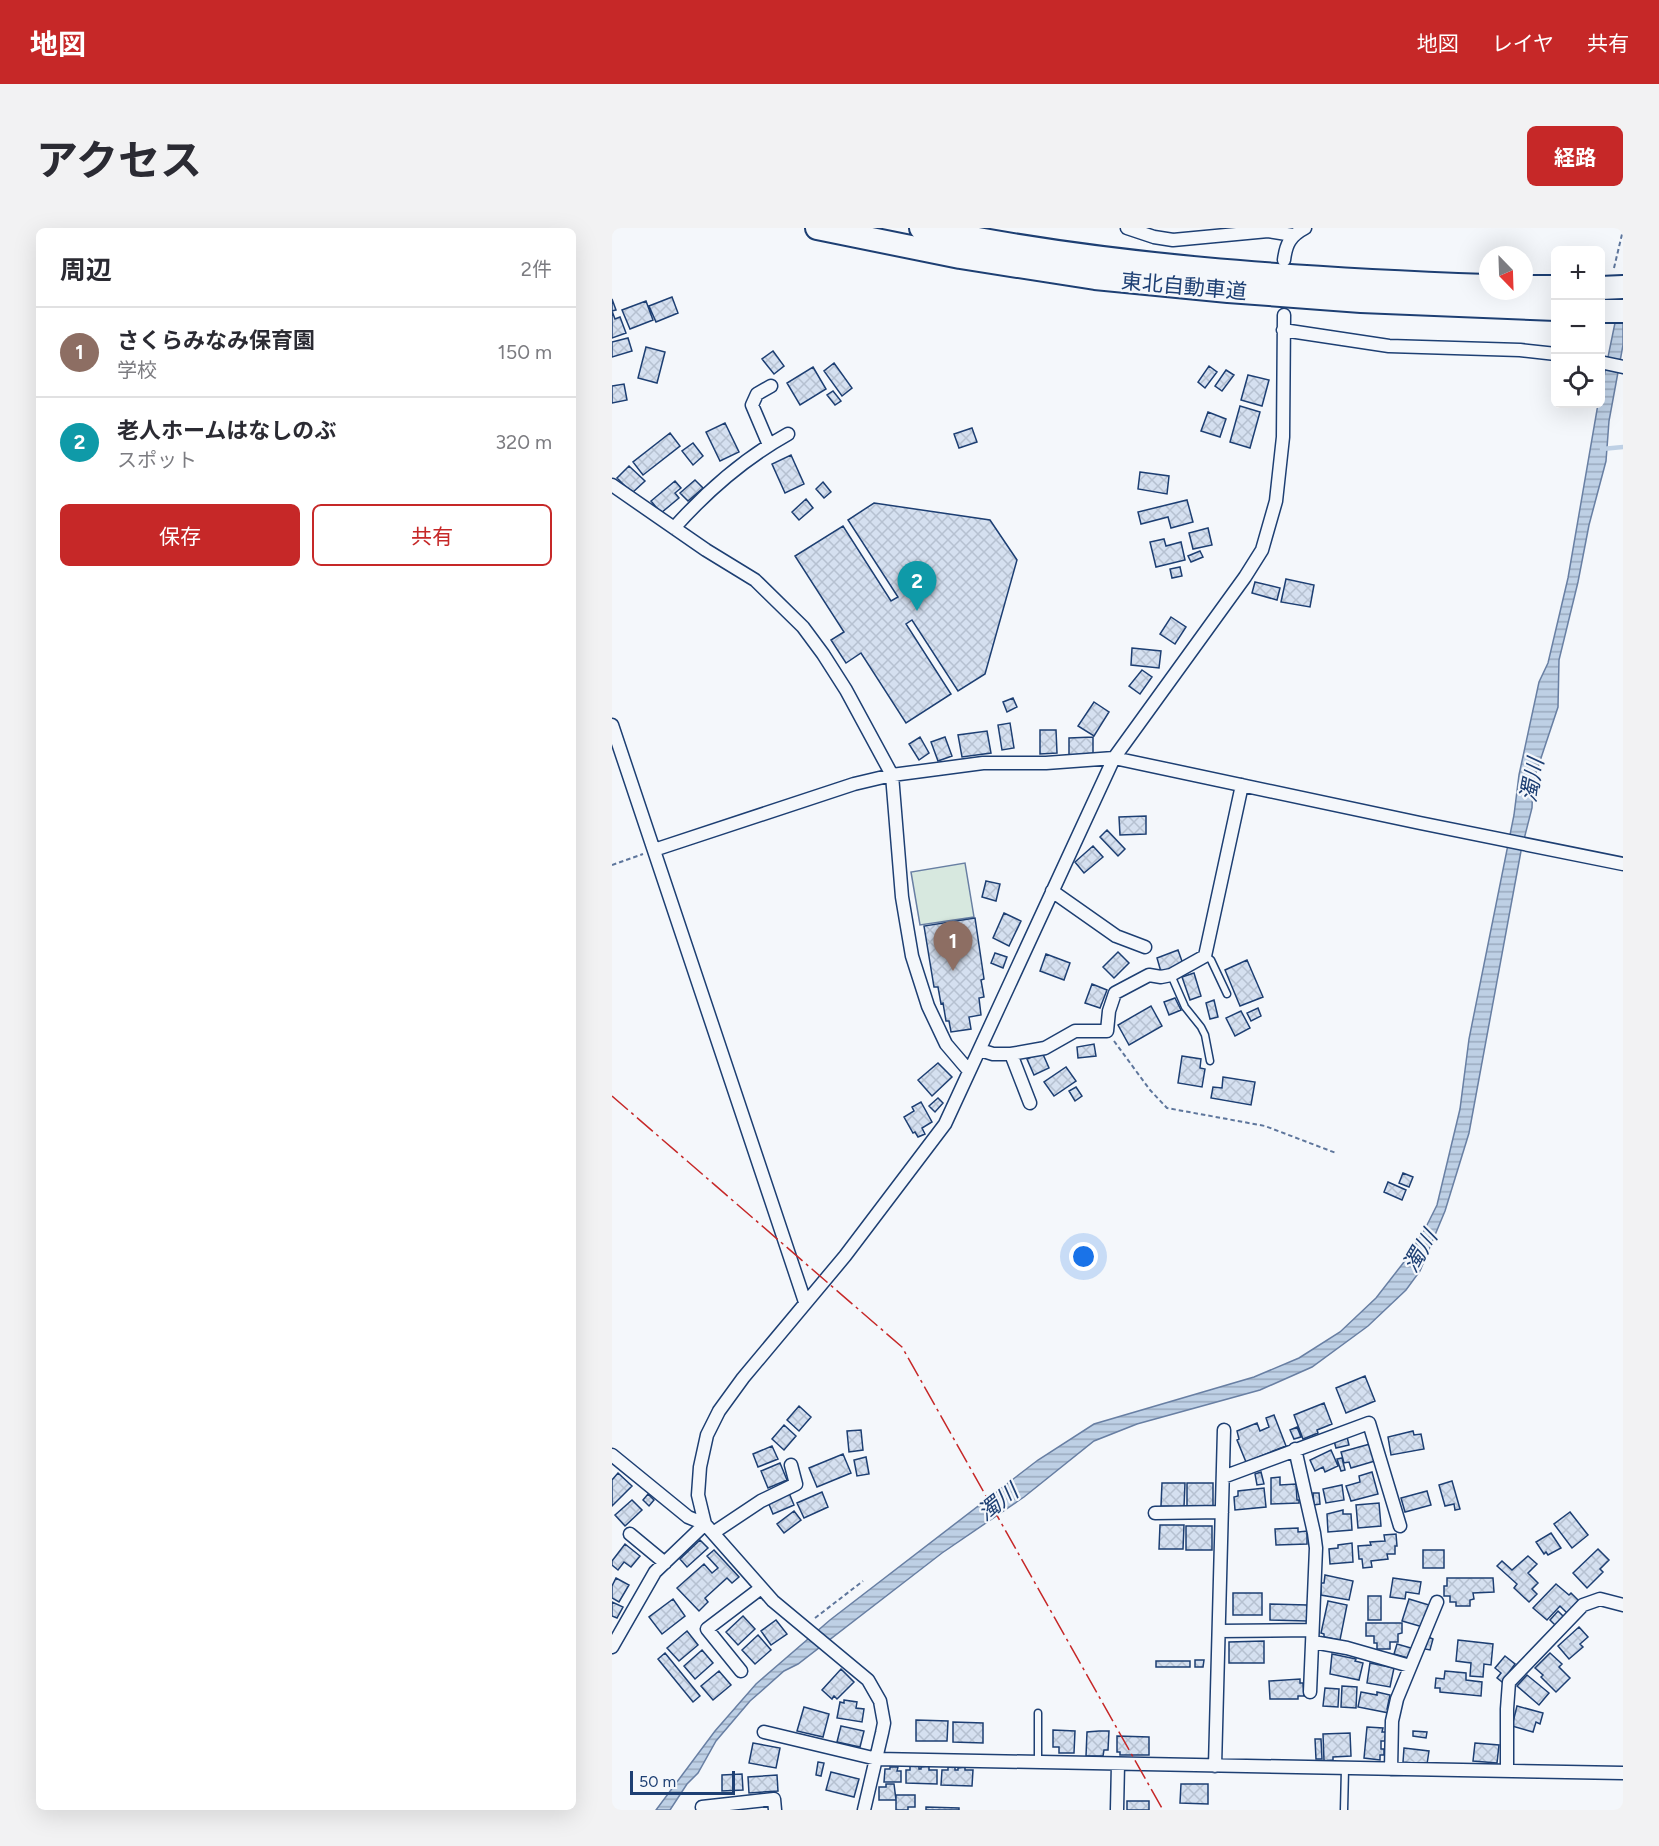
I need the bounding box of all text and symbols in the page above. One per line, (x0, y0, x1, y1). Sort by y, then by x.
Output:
text: 地図 (30, 27, 86, 61)
text: 地図 (1417, 31, 1459, 56)
text: レイヤ (1492, 31, 1554, 56)
text: 共有 (1587, 31, 1629, 56)
button: 経路 (1527, 126, 1623, 186)
text: アクセス (36, 135, 202, 186)
north arrow (1479, 246, 1533, 300)
map controls (1551, 246, 1605, 408)
button: + (1551, 246, 1605, 300)
text: 周辺 (60, 254, 112, 286)
text: 2件 (521, 257, 552, 281)
street label: 東北自動車道 (1120, 268, 1248, 304)
button: − (1551, 300, 1605, 354)
text: さくらみなみ保育園 (117, 327, 315, 354)
text: 1 (75, 340, 84, 364)
text: 150 m (497, 340, 552, 364)
button: locate (1551, 354, 1605, 408)
text: 学校 (117, 358, 157, 382)
text: 老人ホームはなしのぶ (117, 417, 336, 444)
text: 2 (74, 430, 85, 454)
text: 320 m (495, 430, 552, 454)
text: スポット (117, 448, 197, 472)
button: 保存 (60, 504, 300, 566)
button: 共有 (312, 504, 552, 566)
pin: 2 (898, 562, 936, 611)
water label: 濁川 (1515, 754, 1550, 804)
pin: 1 (934, 922, 972, 971)
water label: 濁川 (1397, 1223, 1444, 1277)
your location (1069, 1242, 1098, 1271)
water label: 濁川 (972, 1477, 1025, 1526)
scale bar (630, 1768, 735, 1796)
text: 50 m (639, 1772, 676, 1791)

